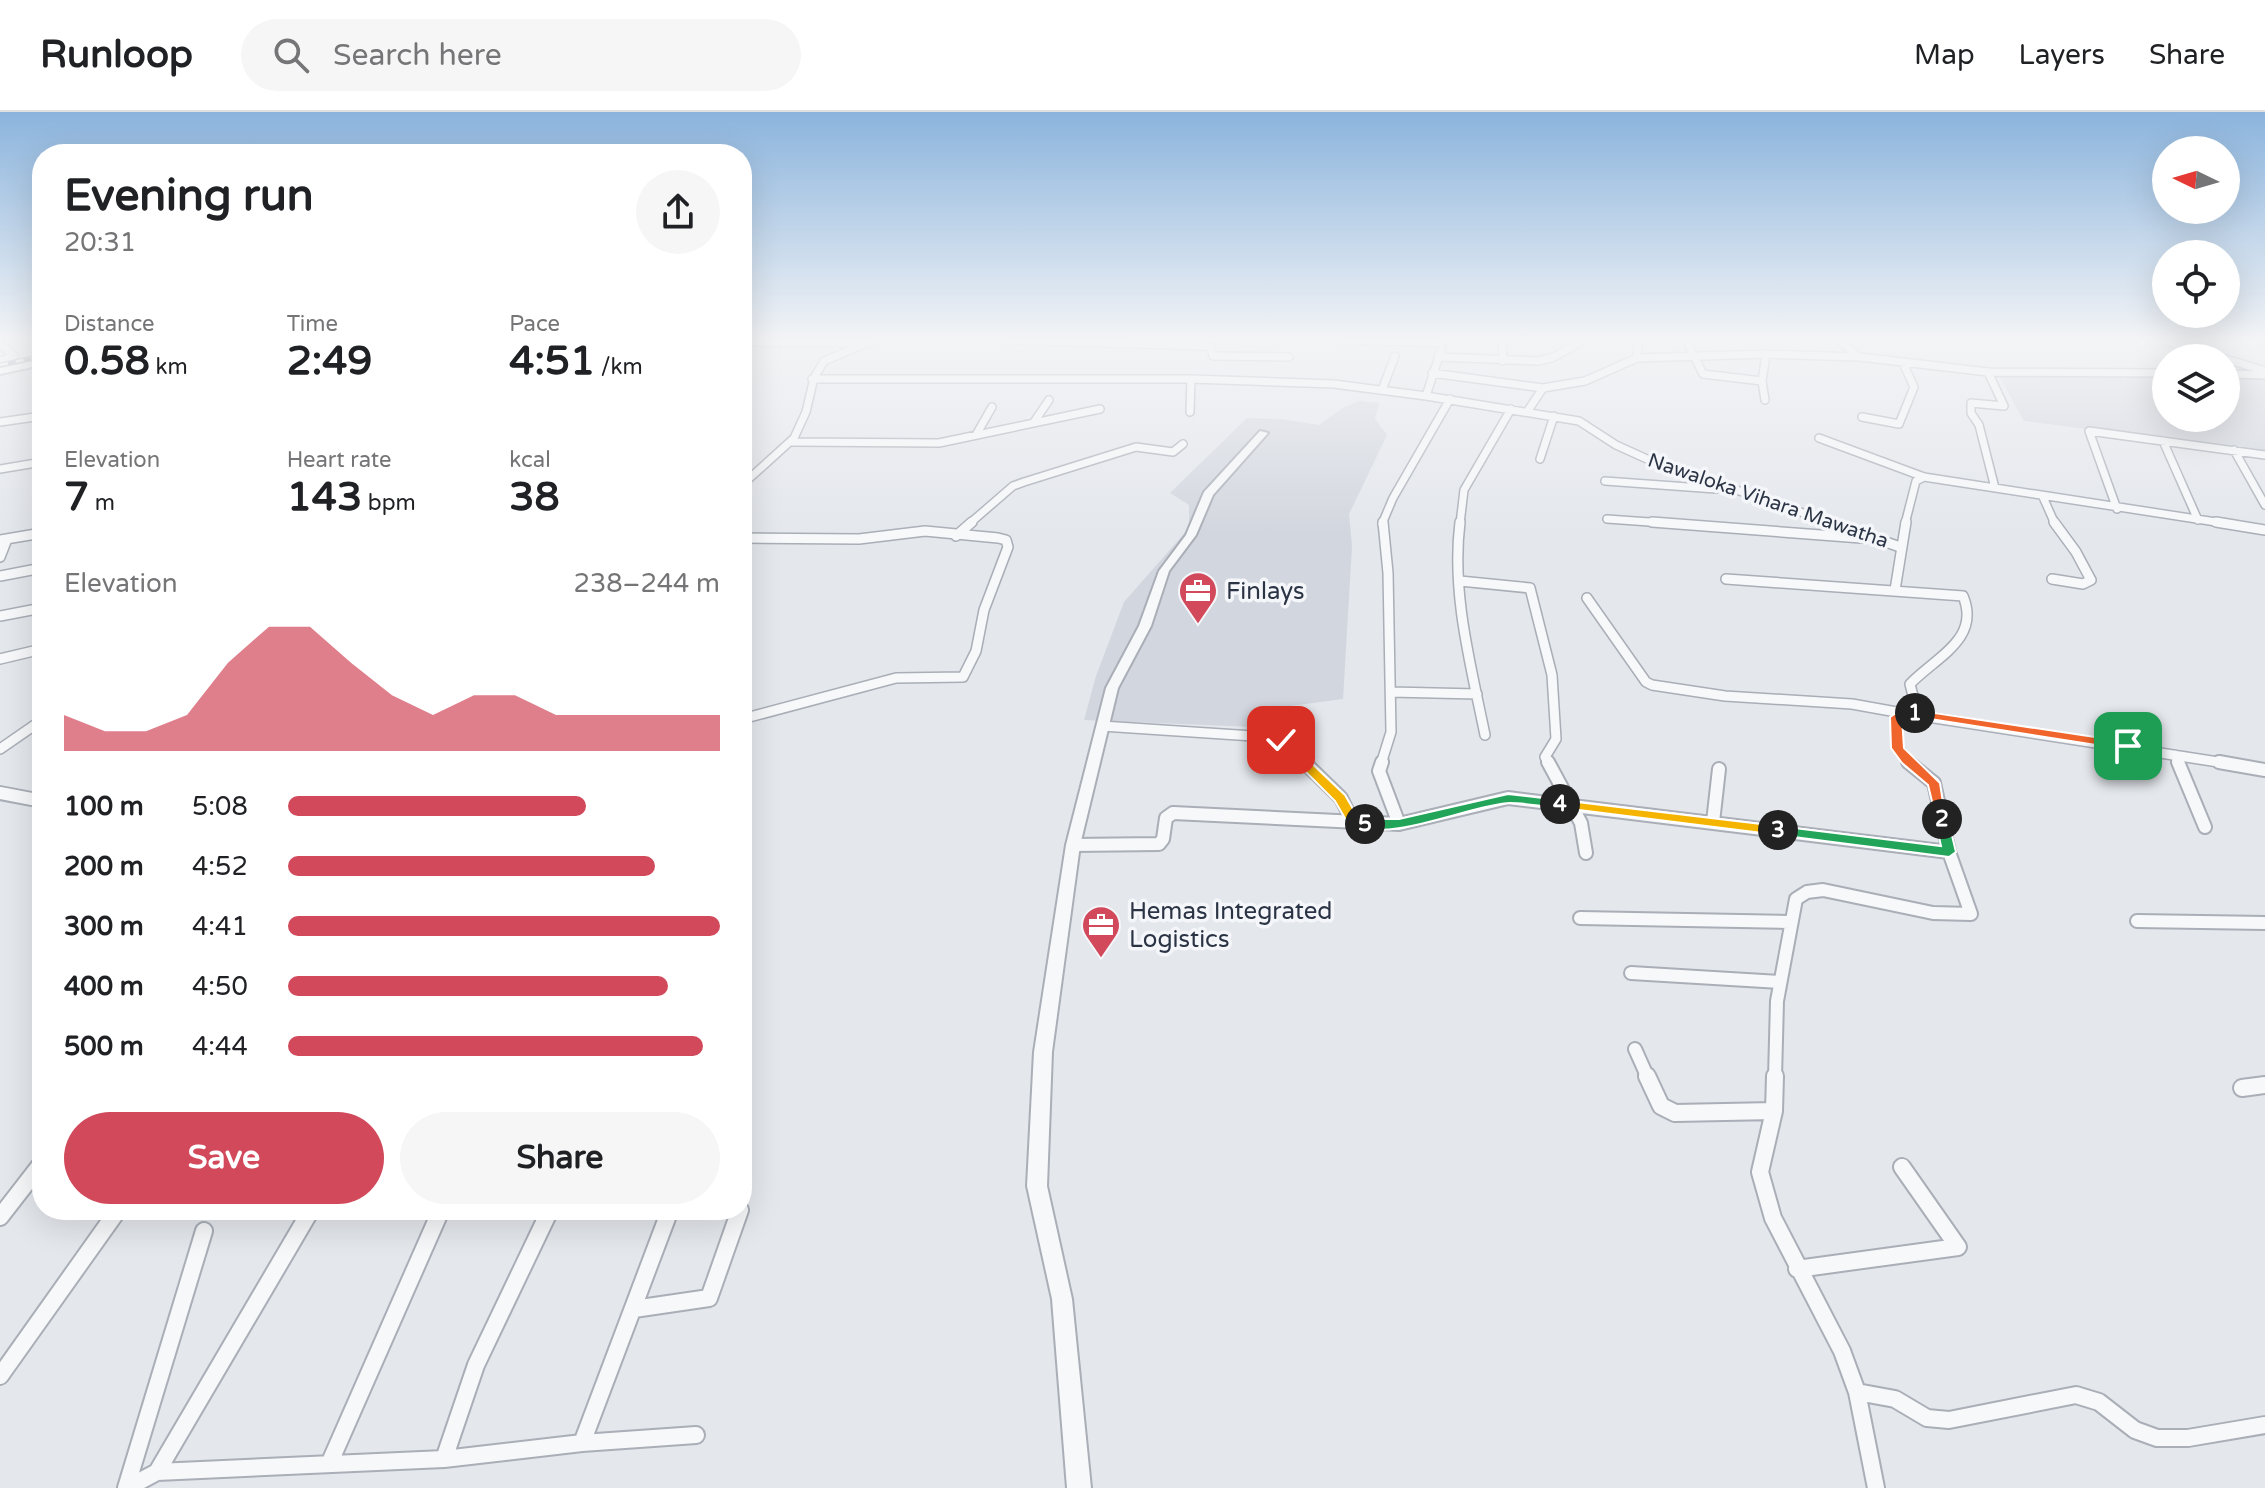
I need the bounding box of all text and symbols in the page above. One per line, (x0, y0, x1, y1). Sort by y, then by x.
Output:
search box (241, 19, 801, 91)
text: Runloop (40, 32, 193, 78)
icon: search (269, 33, 313, 77)
text: Search here (333, 37, 502, 74)
text: Map (1914, 38, 1975, 72)
text: Layers (2019, 38, 2105, 72)
text: Share (2149, 38, 2225, 72)
north arrow (2152, 136, 2240, 224)
map controls (2152, 136, 2240, 432)
text: Evening run (64, 170, 313, 223)
button: share (636, 170, 720, 254)
text: 20:31 (64, 227, 136, 258)
button: locate (2152, 240, 2240, 328)
text: Distance (64, 311, 155, 337)
text: Time (287, 311, 338, 337)
text: Pace (509, 311, 560, 337)
text: 0.58 (64, 337, 150, 385)
text: 2:49 (287, 337, 372, 385)
text: 4:51 (509, 337, 595, 385)
button: layers (2152, 344, 2240, 432)
text: km (150, 354, 188, 380)
text: /km (595, 354, 643, 380)
text: Elevation (64, 447, 160, 473)
text: Heart rate (287, 447, 392, 473)
text: kcal (509, 447, 551, 473)
street label: Nawaloka Vihara Mawatha (1645, 449, 1891, 553)
text: 7 (64, 473, 89, 521)
text: 143 (287, 473, 362, 521)
text: 38 (509, 473, 560, 521)
text: m (89, 490, 115, 516)
text: bpm (362, 490, 416, 516)
text: Elevation (64, 568, 178, 599)
text: 238–244 m (574, 568, 720, 599)
office icon: Finlays (1177, 570, 1219, 625)
place label: Finlays (1226, 577, 1305, 606)
pin: 1 (1895, 693, 1935, 733)
text: 1 (1908, 700, 1922, 726)
pin (1247, 706, 1315, 774)
pin (2094, 712, 2162, 780)
icon: check (1259, 718, 1303, 762)
icon: arrive (2106, 724, 2150, 768)
pin: 4 (1540, 784, 1580, 824)
text: 100 m (64, 791, 144, 822)
text: 5:08 (192, 791, 248, 822)
text: 4 (1553, 791, 1567, 817)
pin: 2 (1922, 799, 1962, 839)
pin: 5 (1345, 804, 1385, 844)
text: 2 (1935, 806, 1949, 832)
pin: 3 (1758, 810, 1798, 850)
text: 5 (1358, 811, 1372, 837)
text: 3 (1771, 817, 1785, 843)
text: 200 m (64, 851, 144, 882)
text: 4:52 (192, 851, 248, 882)
place label: Hemas Integrated Logistics (1129, 897, 1332, 954)
office icon: Hemas Integrated Logistics (1080, 904, 1122, 959)
text: 300 m (64, 911, 144, 942)
text: 4:41 (192, 911, 248, 942)
text: 400 m (64, 971, 144, 1002)
text: 4:50 (192, 971, 248, 1002)
text: 500 m (64, 1031, 144, 1062)
text: 4:44 (192, 1031, 248, 1062)
button: Save (64, 1112, 384, 1204)
button: Share (400, 1112, 720, 1204)

